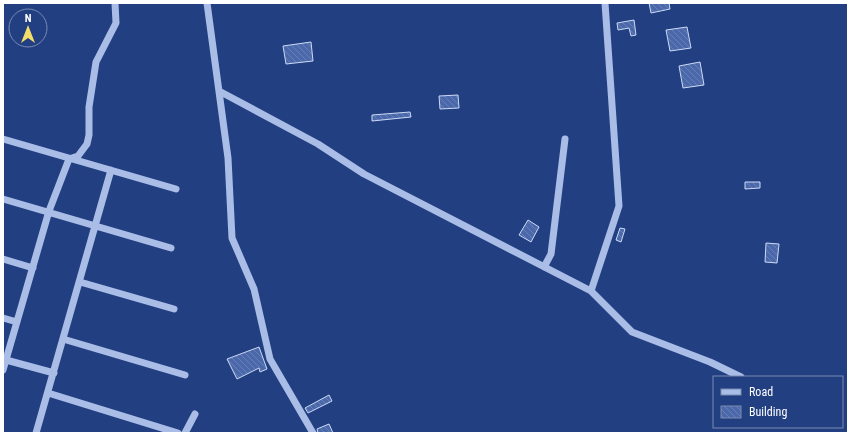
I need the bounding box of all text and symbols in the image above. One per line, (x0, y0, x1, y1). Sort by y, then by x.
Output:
north arrow (8, 8, 48, 48)
text: N (25, 12, 32, 25)
legend (713, 376, 843, 428)
text: Road (749, 385, 773, 399)
text: Building (749, 405, 787, 419)

